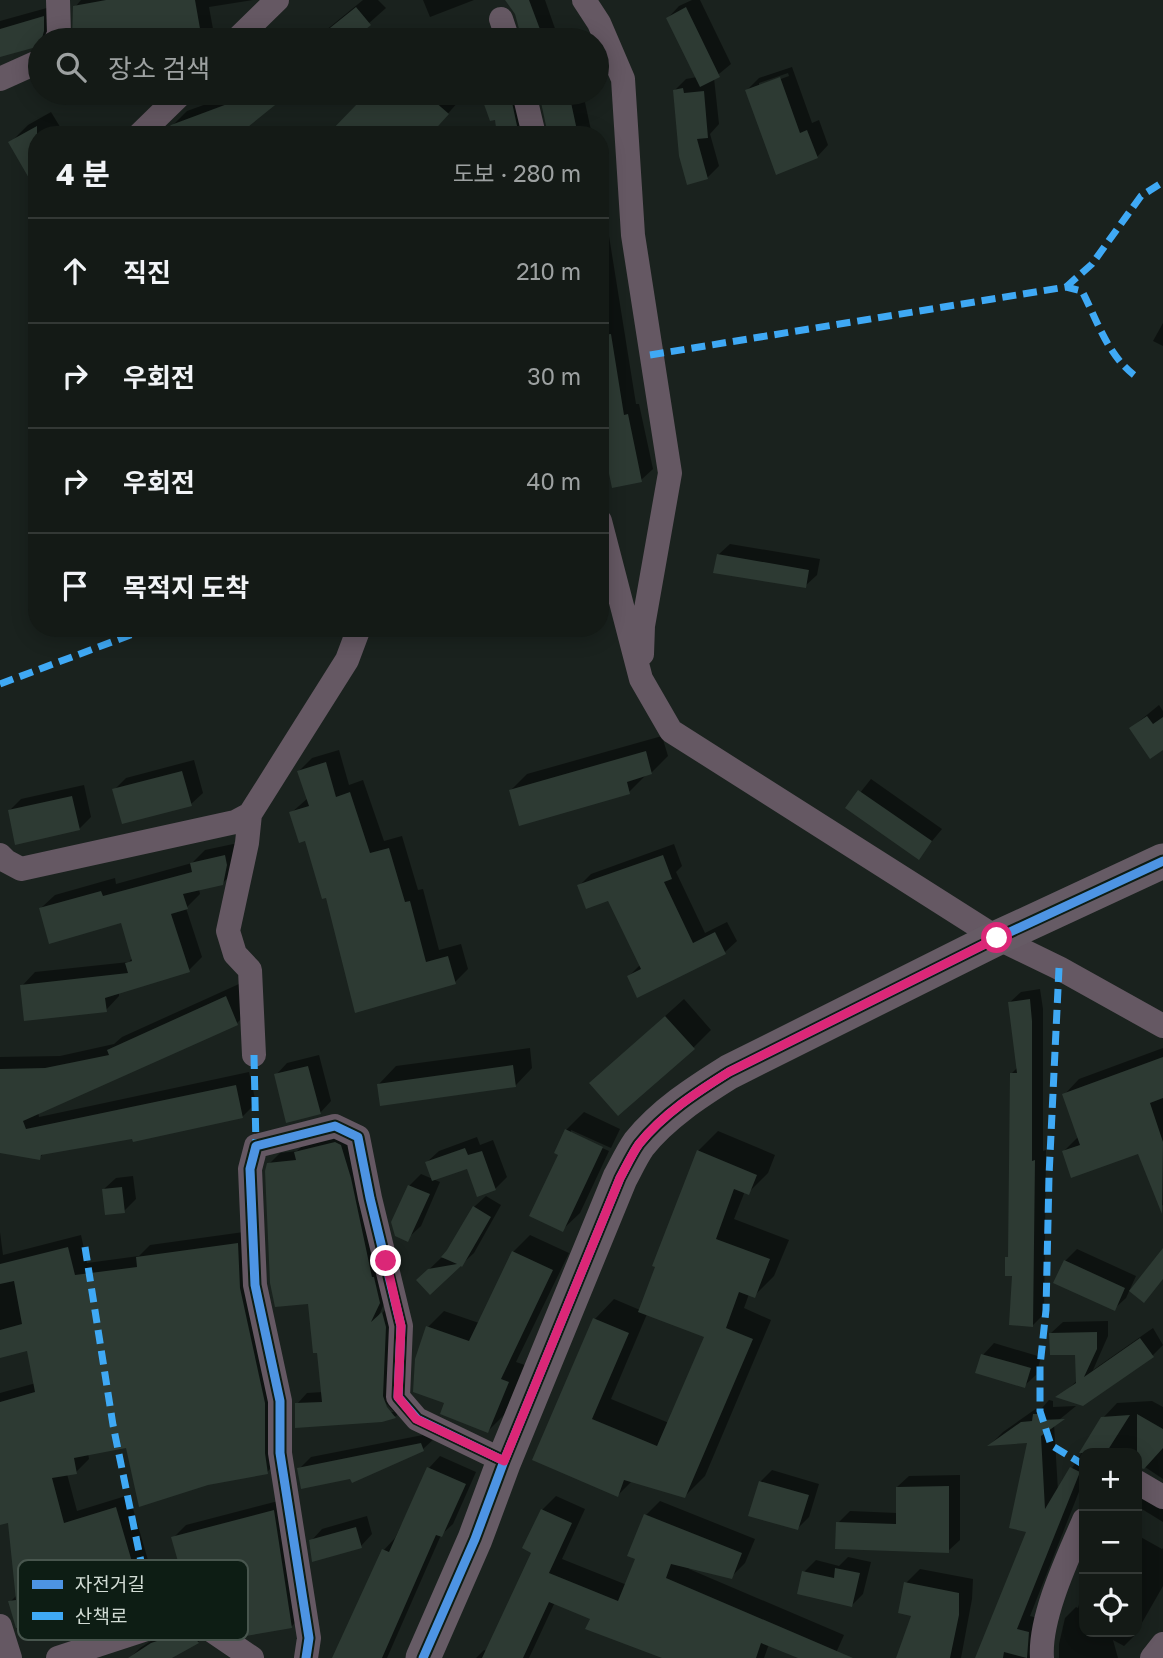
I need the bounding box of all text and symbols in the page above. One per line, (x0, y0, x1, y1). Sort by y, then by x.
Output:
search box (28, 28, 609, 105)
icon: search (52, 48, 90, 86)
text: 장소 검색 (108, 53, 210, 84)
text: 4 분 (56, 156, 110, 192)
text: 도보 · 280 m (453, 159, 581, 187)
icon: ahead (56, 252, 94, 290)
text: 직진 (123, 257, 171, 288)
text: 210 m (516, 257, 581, 285)
icon: right (56, 357, 94, 395)
text: 우회전 (123, 362, 195, 393)
text: 30 m (527, 362, 581, 390)
icon: right (56, 462, 94, 500)
text: 우회전 (123, 467, 195, 498)
text: 40 m (527, 467, 581, 495)
icon: arrive (56, 567, 94, 605)
text: 목적지 도착 (123, 572, 249, 603)
route start (981, 922, 1012, 953)
route end (370, 1245, 401, 1276)
map controls (1079, 1448, 1142, 1637)
button: + (1079, 1448, 1142, 1511)
button: − (1079, 1511, 1142, 1574)
legend (18, 1560, 248, 1640)
text: 자전거길 (75, 1572, 145, 1595)
button: locate (1079, 1574, 1142, 1637)
text: 산책로 (75, 1604, 127, 1627)

